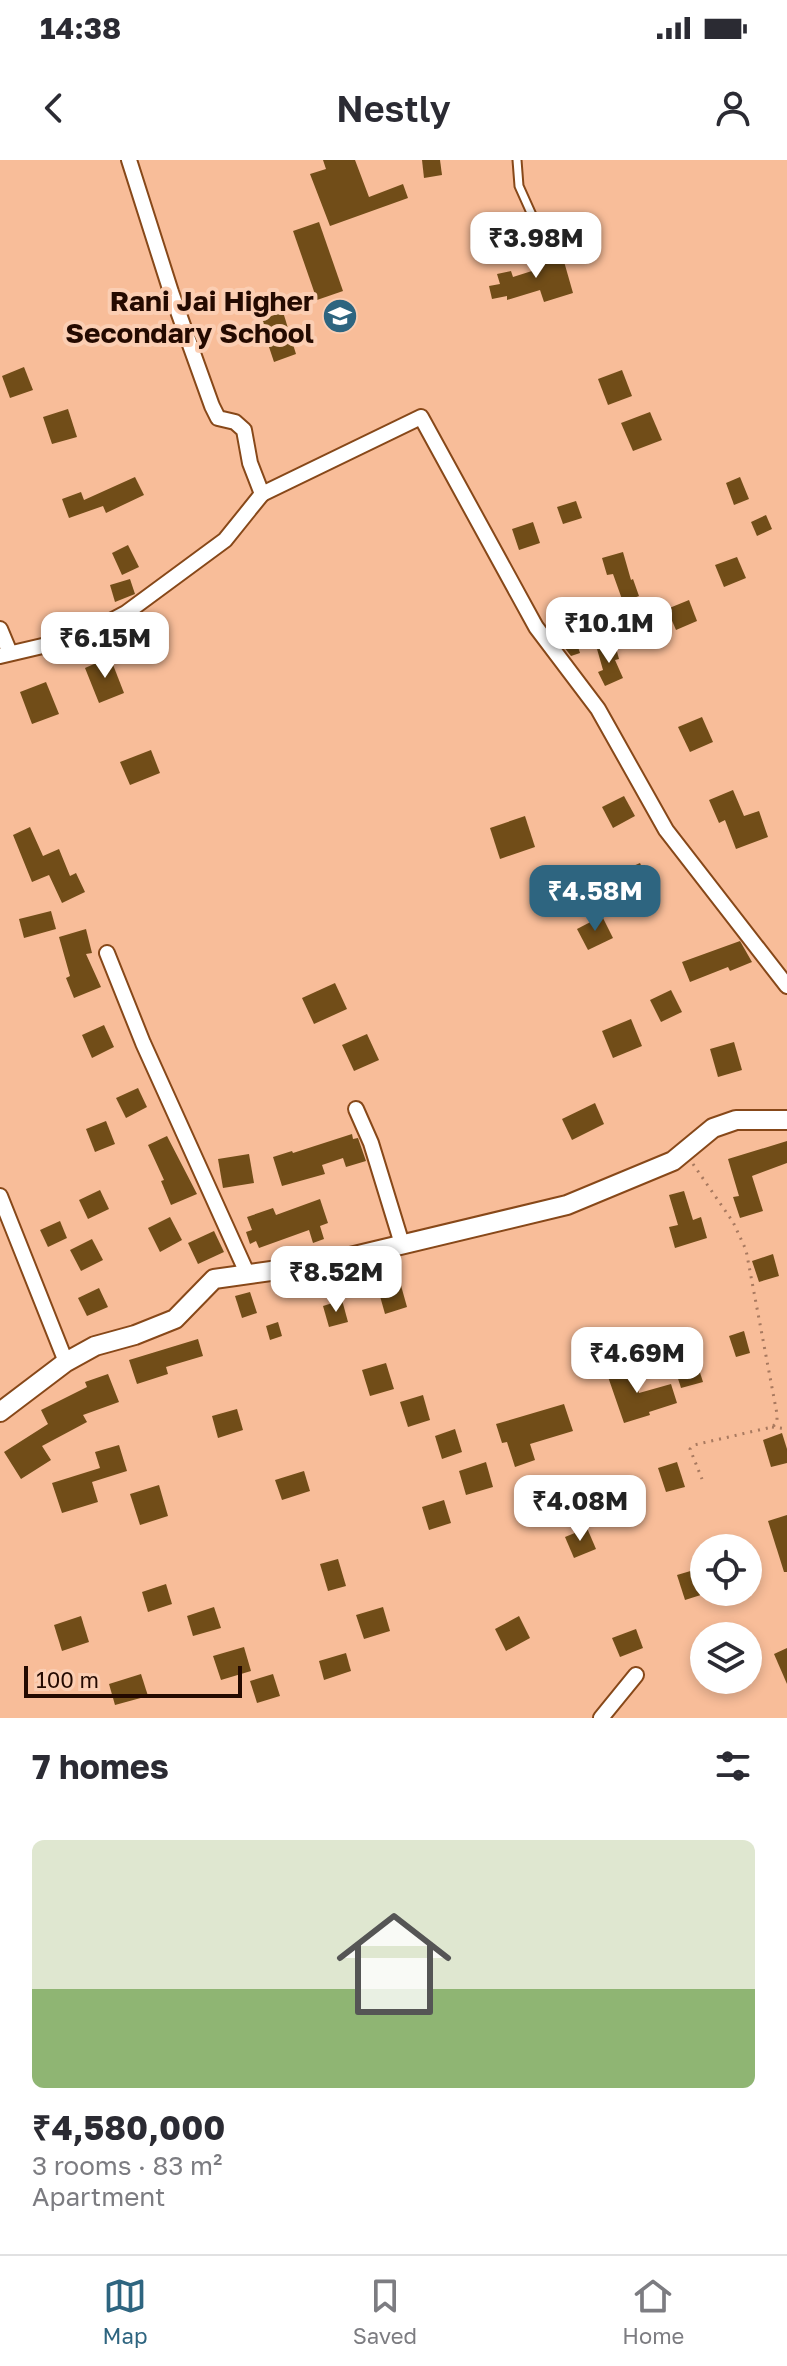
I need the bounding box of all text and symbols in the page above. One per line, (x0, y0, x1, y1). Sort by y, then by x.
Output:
text: 14:38 (40, 10, 121, 46)
icon: back (32, 86, 76, 130)
icon: person (711, 86, 755, 130)
text: Nestly (336, 87, 451, 130)
pin: ₹3.98M (471, 212, 601, 280)
text: ₹3.98M (488, 222, 584, 253)
place label: Rani Jai Higher Secondary School (65, 284, 314, 349)
school or university icon: Rani Jai Higher Secondary School (321, 297, 359, 335)
pin: ₹10.1M (544, 597, 674, 665)
text: ₹10.1M (564, 607, 654, 638)
pin: ₹6.15M (40, 612, 170, 680)
text: ₹6.15M (59, 622, 151, 653)
pin: ₹4.58M (530, 865, 660, 933)
text: ₹4.58M (547, 875, 643, 906)
pin: ₹8.52M (271, 1246, 401, 1314)
text: ₹8.52M (289, 1256, 383, 1287)
pin: ₹4.69M (572, 1327, 702, 1395)
text: ₹4.69M (589, 1337, 685, 1368)
pin: ₹4.08M (515, 1475, 645, 1543)
text: ₹4.08M (532, 1485, 628, 1516)
map controls (690, 1534, 762, 1694)
button: locate (690, 1534, 762, 1606)
button: layers (690, 1622, 762, 1694)
scale bar (24, 1662, 242, 1698)
text: 100 m (36, 1666, 99, 1693)
icon: filters (711, 1744, 755, 1788)
text: 7 homes (32, 1746, 169, 1786)
icon: home (322, 1892, 466, 2036)
text: ₹4,580,000 (32, 2107, 225, 2147)
text: 3 rooms · 83 m² (32, 2150, 222, 2181)
text: Apartment (32, 2181, 165, 2212)
tab: Map (103, 2274, 148, 2349)
tab: Saved (353, 2274, 417, 2349)
tab: Home (622, 2274, 684, 2349)

